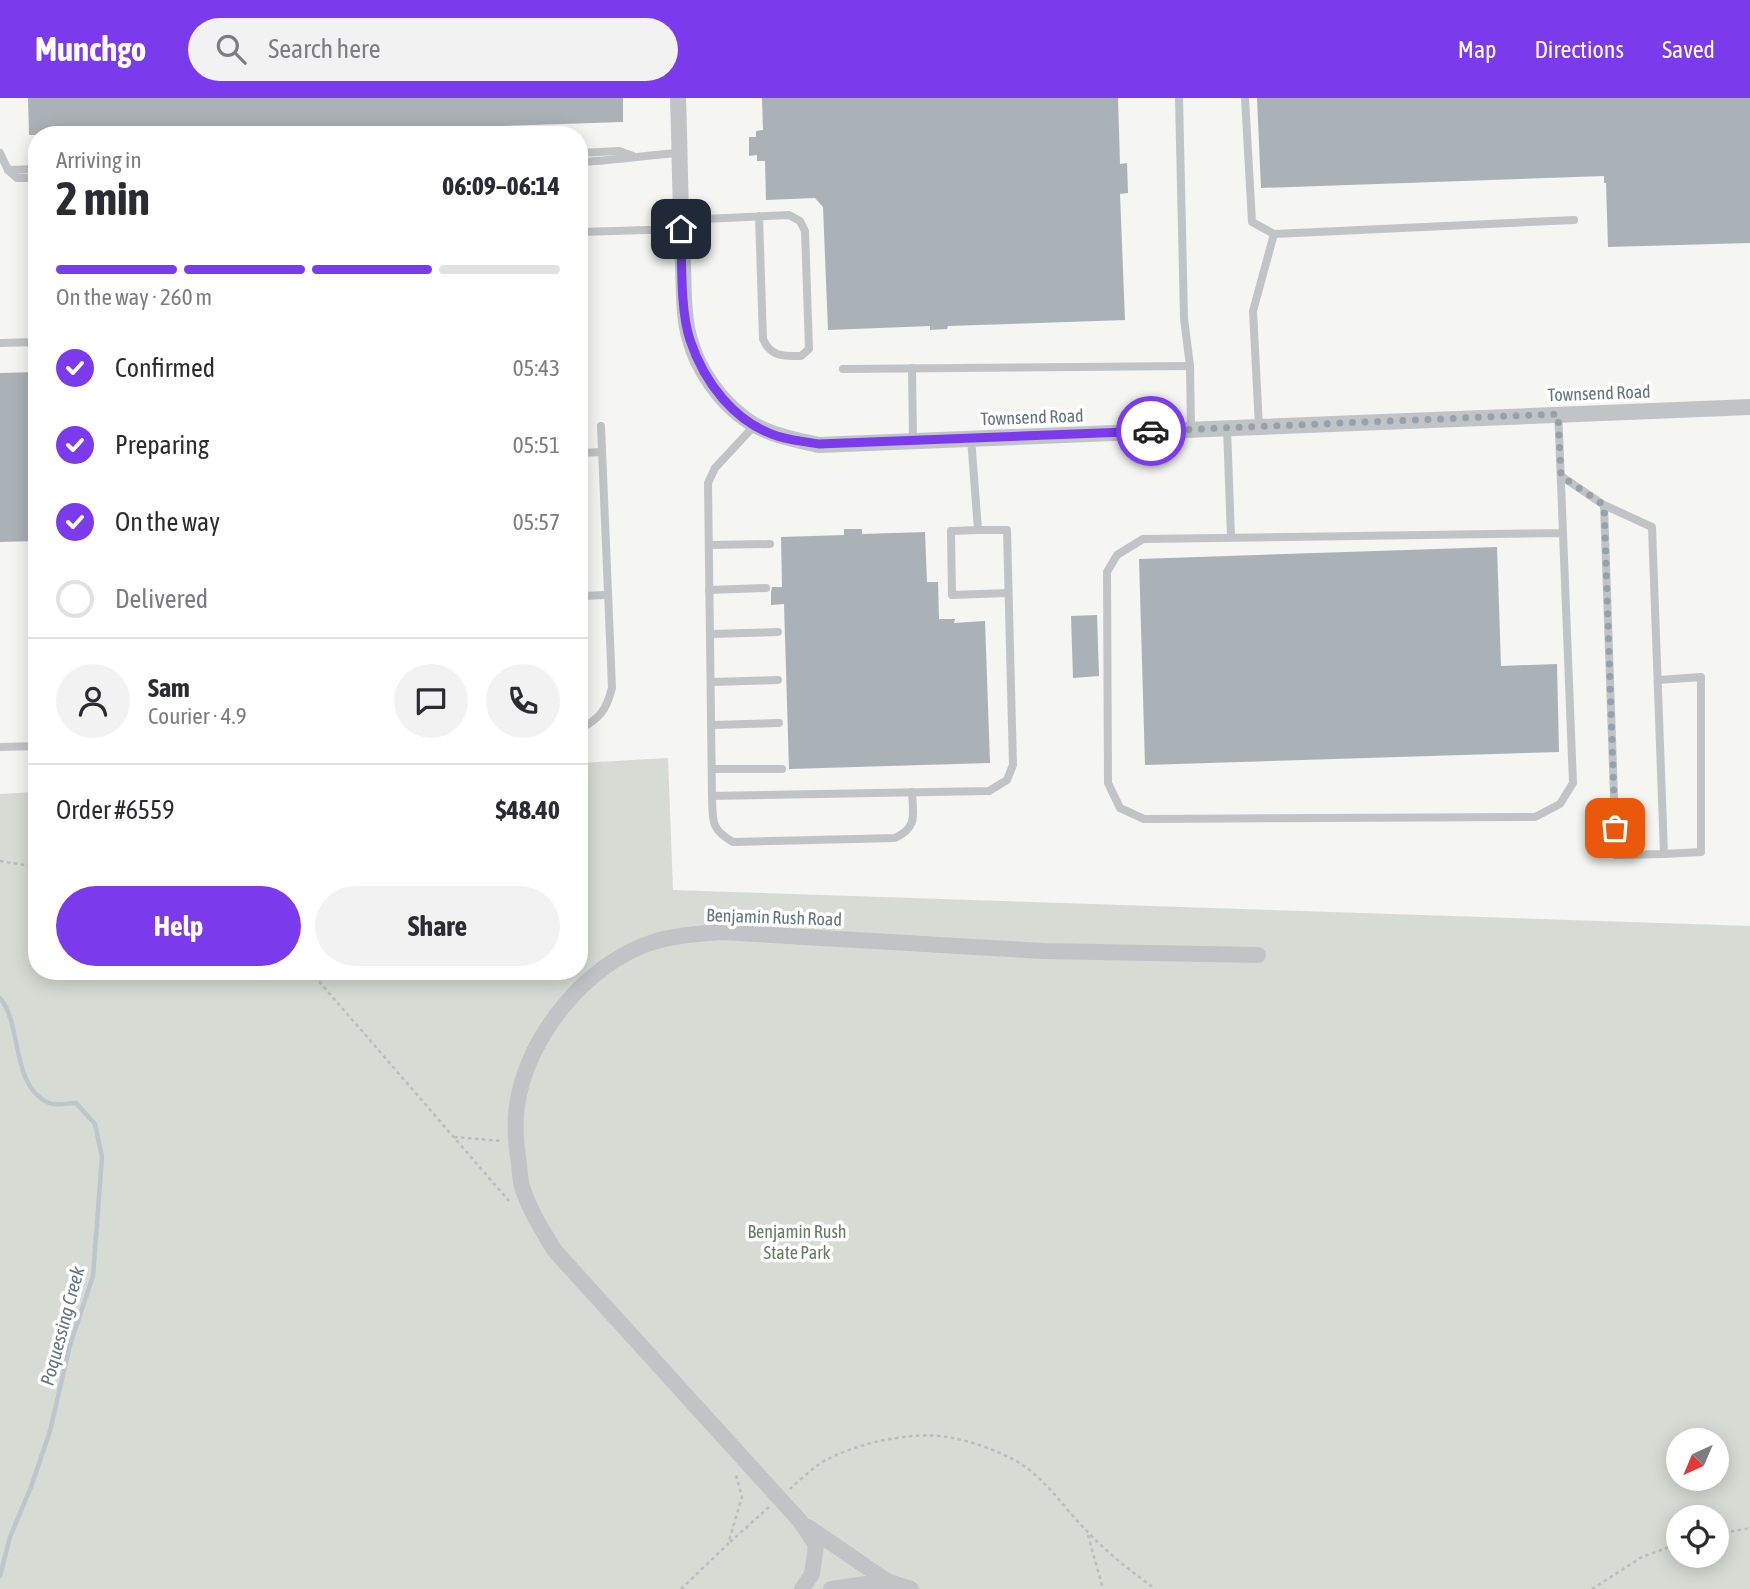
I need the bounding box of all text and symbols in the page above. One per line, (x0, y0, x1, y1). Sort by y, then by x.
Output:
search box (188, 18, 678, 81)
text: Munchgo (35, 30, 146, 68)
icon: search (212, 30, 250, 68)
text: Search here (268, 34, 380, 64)
text: Map (1458, 36, 1496, 63)
text: Directions (1534, 36, 1624, 63)
text: Saved (1662, 36, 1715, 63)
text: Arriving in (56, 147, 142, 173)
text: 06:09–06:14 (442, 171, 560, 201)
text: 2 min (56, 172, 150, 225)
pin (651, 199, 711, 259)
icon: home (662, 210, 700, 248)
text: On the way · 260 m (56, 284, 212, 310)
icon: check (56, 349, 94, 387)
text: Confirmed (115, 353, 215, 383)
text: 05:43 (513, 355, 560, 381)
street label: Townsend Road (1547, 381, 1651, 405)
courier (1116, 396, 1186, 466)
street label: Townsend Road (980, 405, 1084, 429)
icon: car (1132, 412, 1170, 450)
icon: check (56, 426, 94, 464)
text: Preparing (115, 430, 209, 460)
text: 05:51 (513, 432, 560, 458)
icon: check (56, 503, 94, 541)
text: On the way (115, 507, 220, 537)
text: 05:57 (513, 509, 560, 535)
text: Delivered (115, 584, 208, 614)
button: person (56, 664, 130, 738)
button: chat (394, 664, 468, 738)
button: phone (486, 664, 560, 738)
text: Sam (148, 673, 190, 703)
text: Courier · 4.9 (148, 703, 247, 729)
text: Order #6559 (56, 795, 175, 825)
text: $48.40 (496, 795, 560, 825)
pin (1585, 798, 1645, 858)
icon: bag (1596, 809, 1634, 847)
button: Help (56, 886, 301, 966)
button: Share (315, 886, 560, 966)
street label: Benjamin Rush Road (706, 904, 842, 930)
park label: Benjamin Rush State Park (747, 1221, 847, 1263)
water label: Poquessing Creek (36, 1264, 89, 1388)
north arrow (1666, 1428, 1729, 1491)
map controls (1666, 1428, 1729, 1568)
button: locate (1666, 1505, 1729, 1568)

